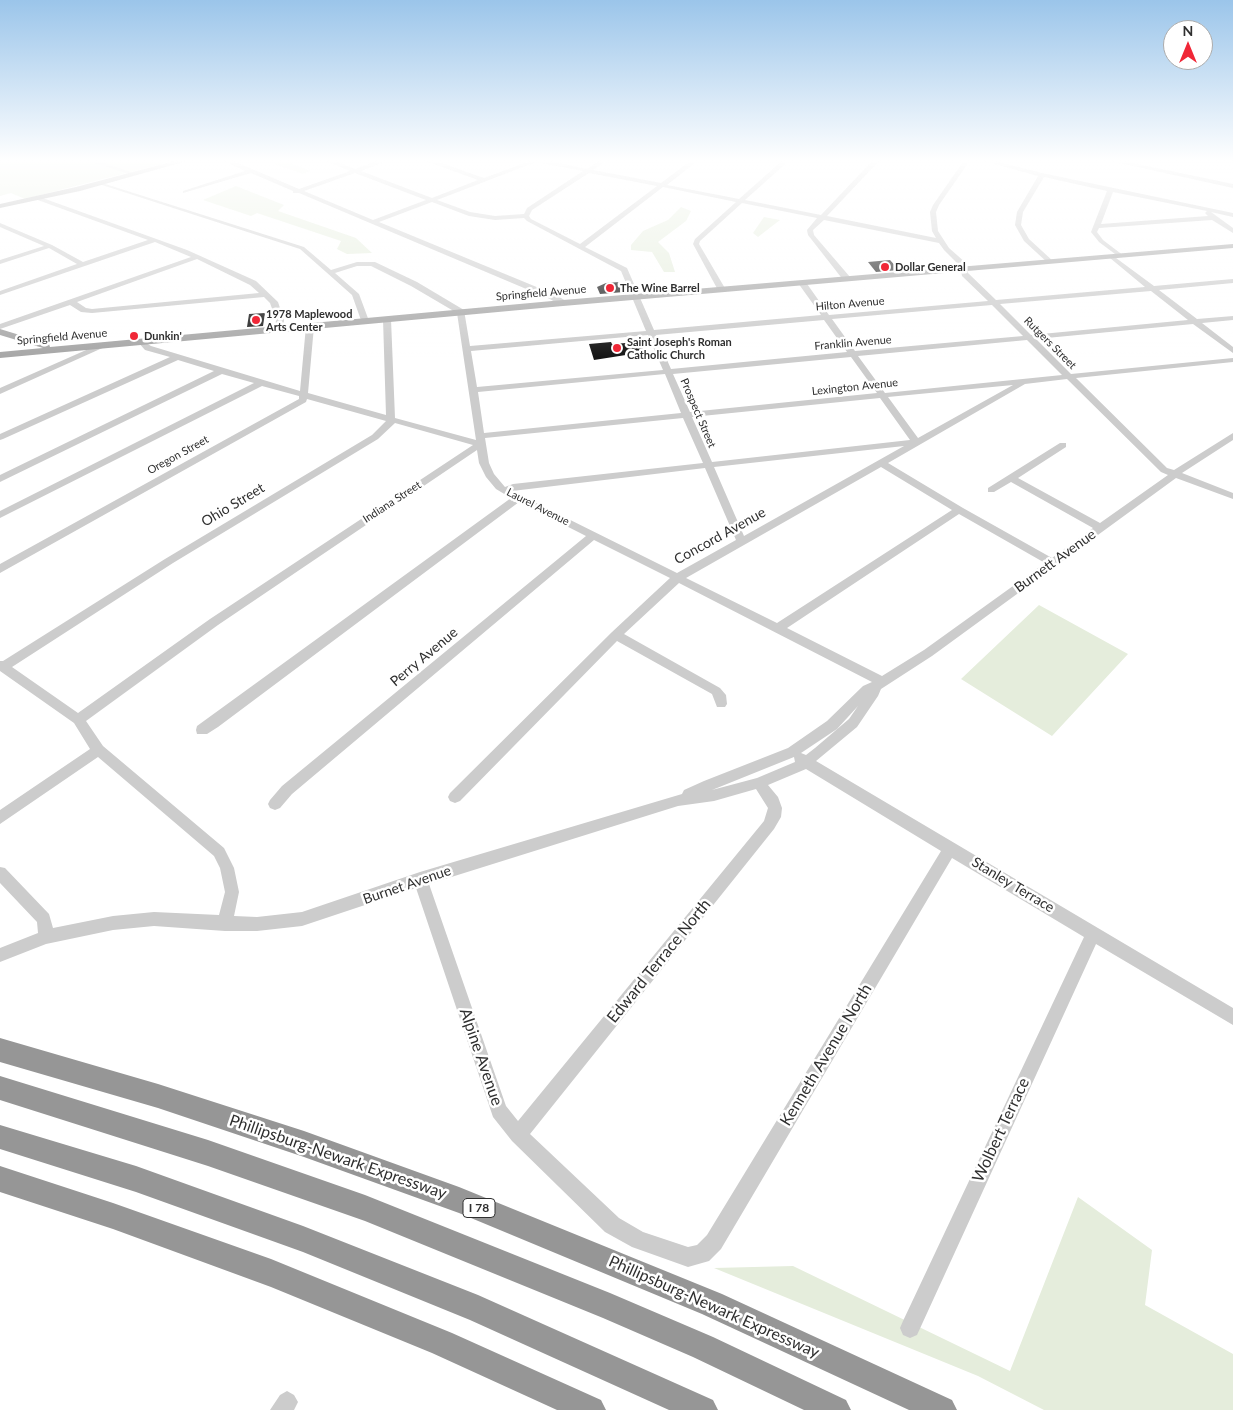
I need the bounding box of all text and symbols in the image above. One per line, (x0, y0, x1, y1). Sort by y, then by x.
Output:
north arrow (1163, 20, 1213, 70)
text: N (1183, 22, 1193, 39)
place label: Dollar General (895, 260, 966, 274)
marker: Dollar General (879, 261, 891, 273)
place label: The Wine Barrel (620, 281, 700, 295)
street label: Springfield Avenue (495, 282, 587, 304)
marker: The Wine Barrel (604, 282, 616, 294)
street label: Hilton Avenue (815, 294, 885, 314)
place label: 1978 Maplewood Arts Center (266, 307, 352, 333)
marker: 1978 Maplewood Arts Center (250, 314, 262, 326)
street label: Rutgers Street (1021, 314, 1079, 372)
street label: Springfield Avenue (16, 326, 108, 348)
place label: Dunkin' (144, 329, 182, 343)
marker: Dunkin' (128, 330, 140, 342)
street label: Franklin Avenue (814, 333, 892, 353)
place label: Saint Joseph's Roman Catholic Church (627, 335, 732, 361)
marker: Saint Joseph's Roman Catholic Church (611, 342, 623, 354)
street label: Prospect Street (677, 376, 719, 450)
street label: Lexington Avenue (811, 376, 899, 398)
street label: Oregon Street (145, 433, 211, 477)
street label: Indiana Street (360, 478, 424, 526)
street label: Ohio Street (198, 480, 268, 530)
street label: Laurel Avenue (504, 486, 572, 528)
street label: Concord Avenue (671, 504, 769, 568)
street label: Burnett Avenue (1011, 526, 1099, 596)
street label: Perry Avenue (387, 624, 461, 690)
street label: Stanley Terrace (969, 854, 1057, 916)
street label: Burnet Avenue (361, 862, 453, 908)
street label: Edward Terrace North (603, 895, 715, 1027)
street label: Kenneth Avenue North (776, 981, 876, 1129)
street label: Alpine Avenue (455, 1006, 507, 1108)
street label: Wolbert Terrace (968, 1075, 1034, 1185)
street label: Phillipsburg-Newark Expressway (227, 1111, 449, 1203)
road number: I 78 (463, 1198, 495, 1218)
street label: Phillipsburg-Newark Expressway (606, 1252, 822, 1362)

